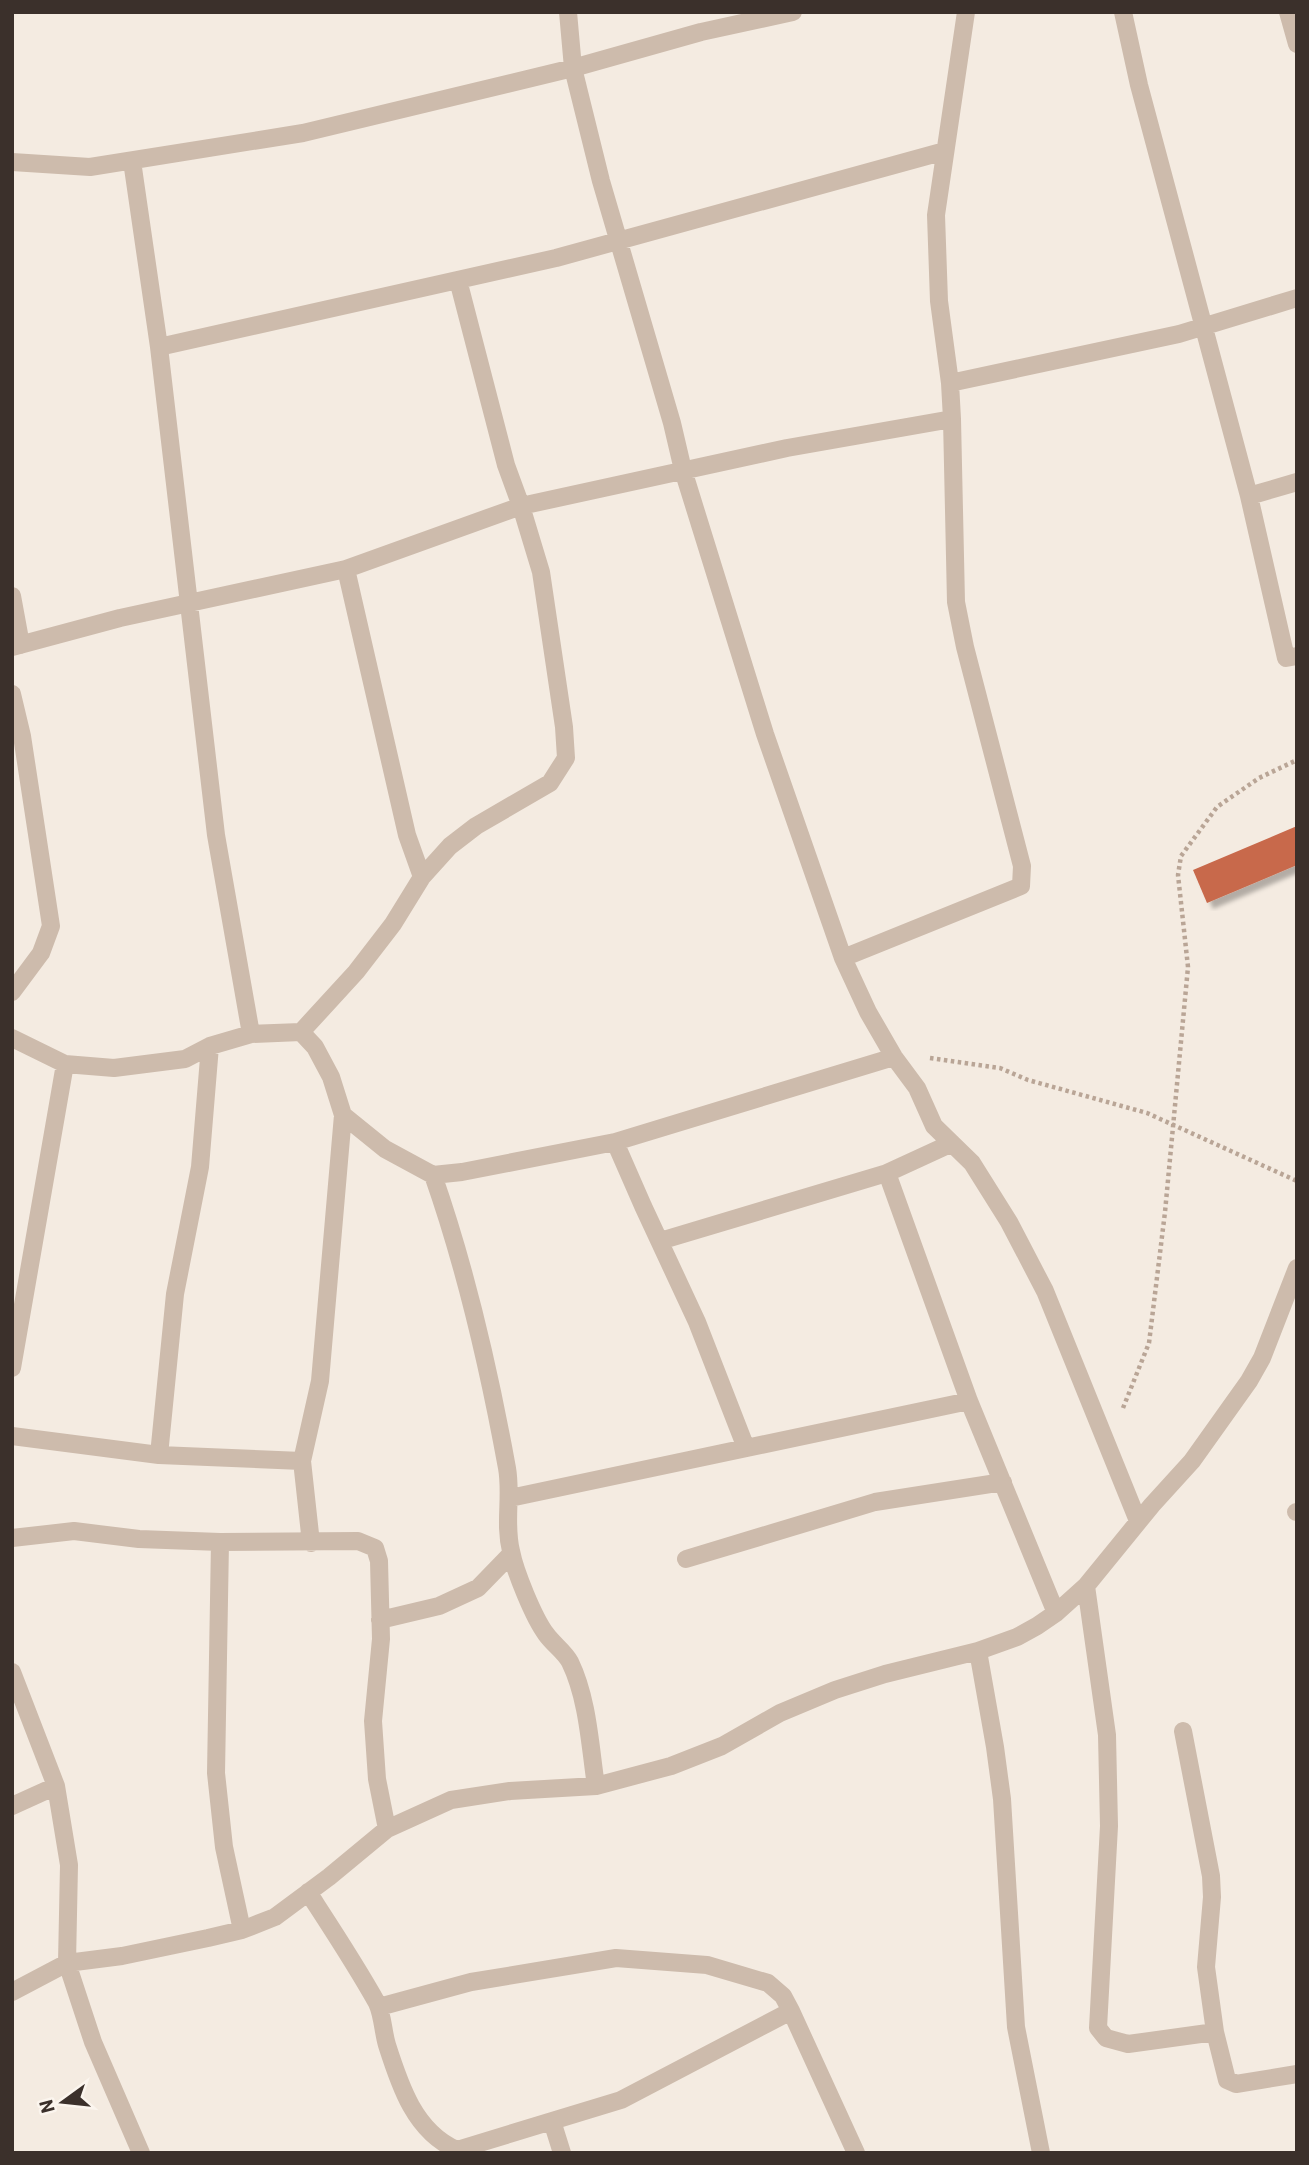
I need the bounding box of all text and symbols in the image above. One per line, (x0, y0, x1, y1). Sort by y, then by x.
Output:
north arrow (28, 2067, 98, 2137)
text: N (33, 2097, 59, 2116)

